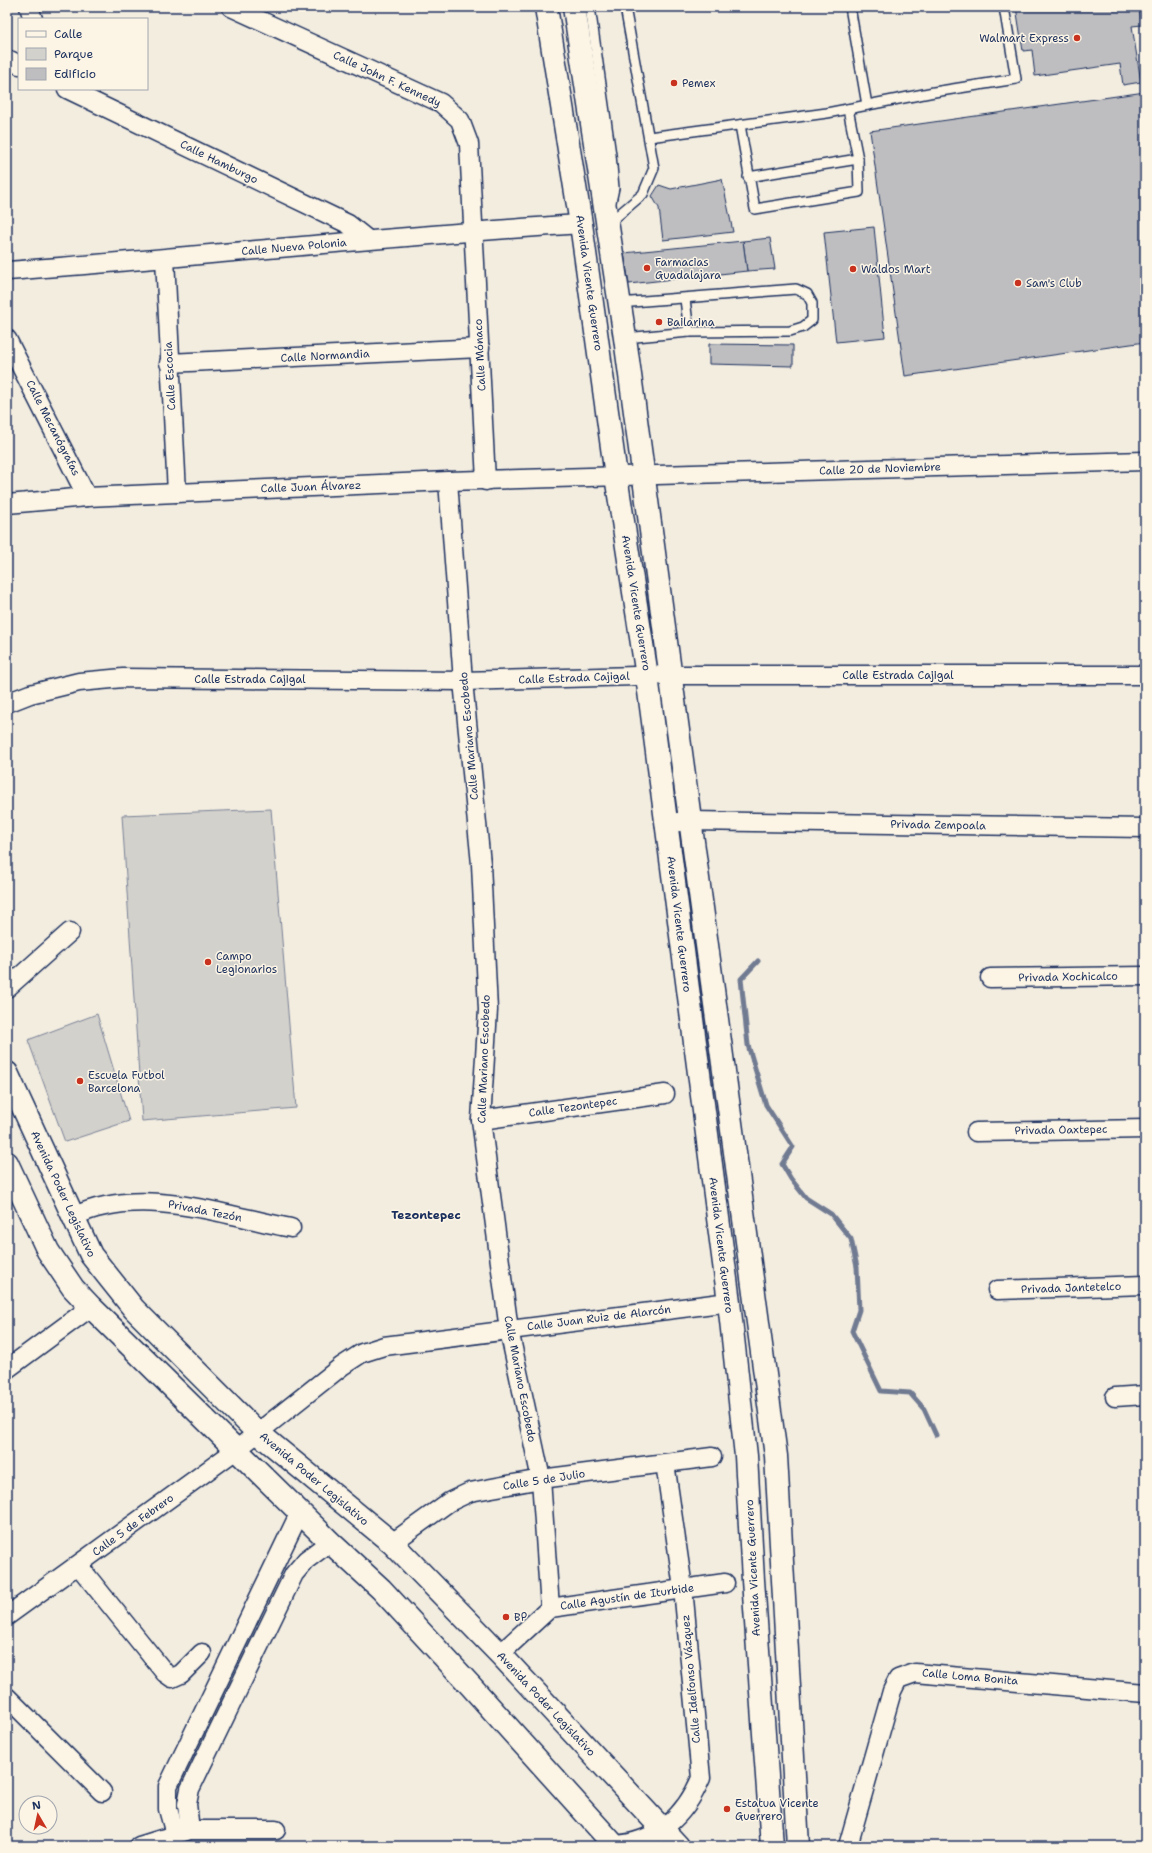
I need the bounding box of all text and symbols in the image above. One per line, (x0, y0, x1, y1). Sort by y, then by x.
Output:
legend (18, 18, 148, 90)
text: Calle (54, 26, 83, 42)
place label: Walmart Express (979, 31, 1069, 46)
marker: Walmart Express (1072, 33, 1082, 43)
text: Parque (54, 46, 93, 62)
street label: Calle John F. Kennedy (331, 47, 443, 111)
text: Edificio (54, 66, 96, 82)
place label: Pemex (682, 76, 716, 91)
marker: Pemex (669, 78, 679, 88)
street label: Calle Hamburgo (178, 137, 261, 188)
street label: Avenida Vicente Guerrero (572, 214, 606, 352)
street label: Calle Nueva Polonia (241, 235, 347, 259)
place label: Farmacias Guadalajara (655, 255, 721, 283)
place label: Waldos Mart (861, 262, 931, 277)
marker: Farmacias Guadalajara (642, 263, 652, 273)
marker: Waldos Mart (848, 264, 858, 274)
place label: Sam's Club (1026, 276, 1082, 291)
marker: Sam's Club (1013, 278, 1023, 288)
place label: Bailarina (667, 315, 715, 330)
marker: Bailarina (654, 317, 664, 327)
street label: Calle Mónaco (471, 318, 489, 392)
street label: Calle Escocia (161, 341, 179, 411)
street label: Calle Normandia (280, 346, 370, 366)
street label: Calle Mecanógrafas (22, 378, 84, 478)
street label: Calle 20 de Noviembre (819, 459, 941, 479)
street label: Calle Juan Álvarez (260, 477, 362, 496)
street label: Avenida Vicente Guerrero (618, 534, 654, 672)
street label: Calle Estrada Cajigal (842, 668, 954, 683)
street label: Calle Estrada Cajigal (518, 669, 631, 687)
street label: Calle Mariano Escobedo (456, 671, 482, 801)
street label: Calle Estrada Cajigal (194, 672, 306, 687)
street label: Privada Zempoala (890, 817, 986, 833)
street label: Avenida Vicente Guerrero (663, 855, 695, 993)
place label: Campo Legionarios (216, 949, 277, 977)
marker: Campo Legionarios (203, 957, 213, 967)
street label: Privada Xochicalco (1018, 969, 1118, 985)
street label: Calle Mariano Escobedo (474, 994, 494, 1124)
place label: Escuela Futbol Barcelona (88, 1068, 165, 1096)
marker: Escuela Futbol Barcelona (75, 1076, 85, 1086)
street label: Calle Tezontepec (528, 1093, 619, 1121)
street label: Privada Oaxtepec (1014, 1122, 1108, 1138)
street label: Avenida Poder Legislativo (27, 1128, 99, 1260)
street label: Avenida Vicente Guerrero (705, 1176, 737, 1314)
street label: Privada Tezón (167, 1196, 244, 1226)
district label: Tezontepec (391, 1207, 461, 1223)
street label: Privada Jantetelco (1021, 1279, 1122, 1297)
street label: Calle Juan Ruiz de Alarcón (526, 1302, 672, 1334)
street label: Calle Mariano Escobedo (500, 1314, 540, 1444)
street label: Avenida Poder Legislativo (256, 1429, 372, 1529)
street label: Calle 5 de Julio (502, 1466, 586, 1494)
street label: Calle 5 de Febrero (89, 1490, 177, 1560)
street label: Avenida Vicente Guerrero (742, 1499, 764, 1637)
street label: Calle Agustín de Iturbide (559, 1580, 695, 1614)
place label: BP (514, 1610, 527, 1625)
marker: BP (501, 1612, 511, 1622)
street label: Calle Idelfonso Vázquez (678, 1614, 704, 1744)
street label: Avenida Poder Legislativo (493, 1648, 599, 1760)
street label: Calle Loma Bonita (921, 1665, 1019, 1689)
north arrow (18, 1795, 58, 1835)
place label: Estatua Vicente Guerrero (735, 1796, 819, 1824)
text: N (31, 1797, 42, 1814)
marker: Estatua Vicente Guerrero (722, 1804, 732, 1814)

